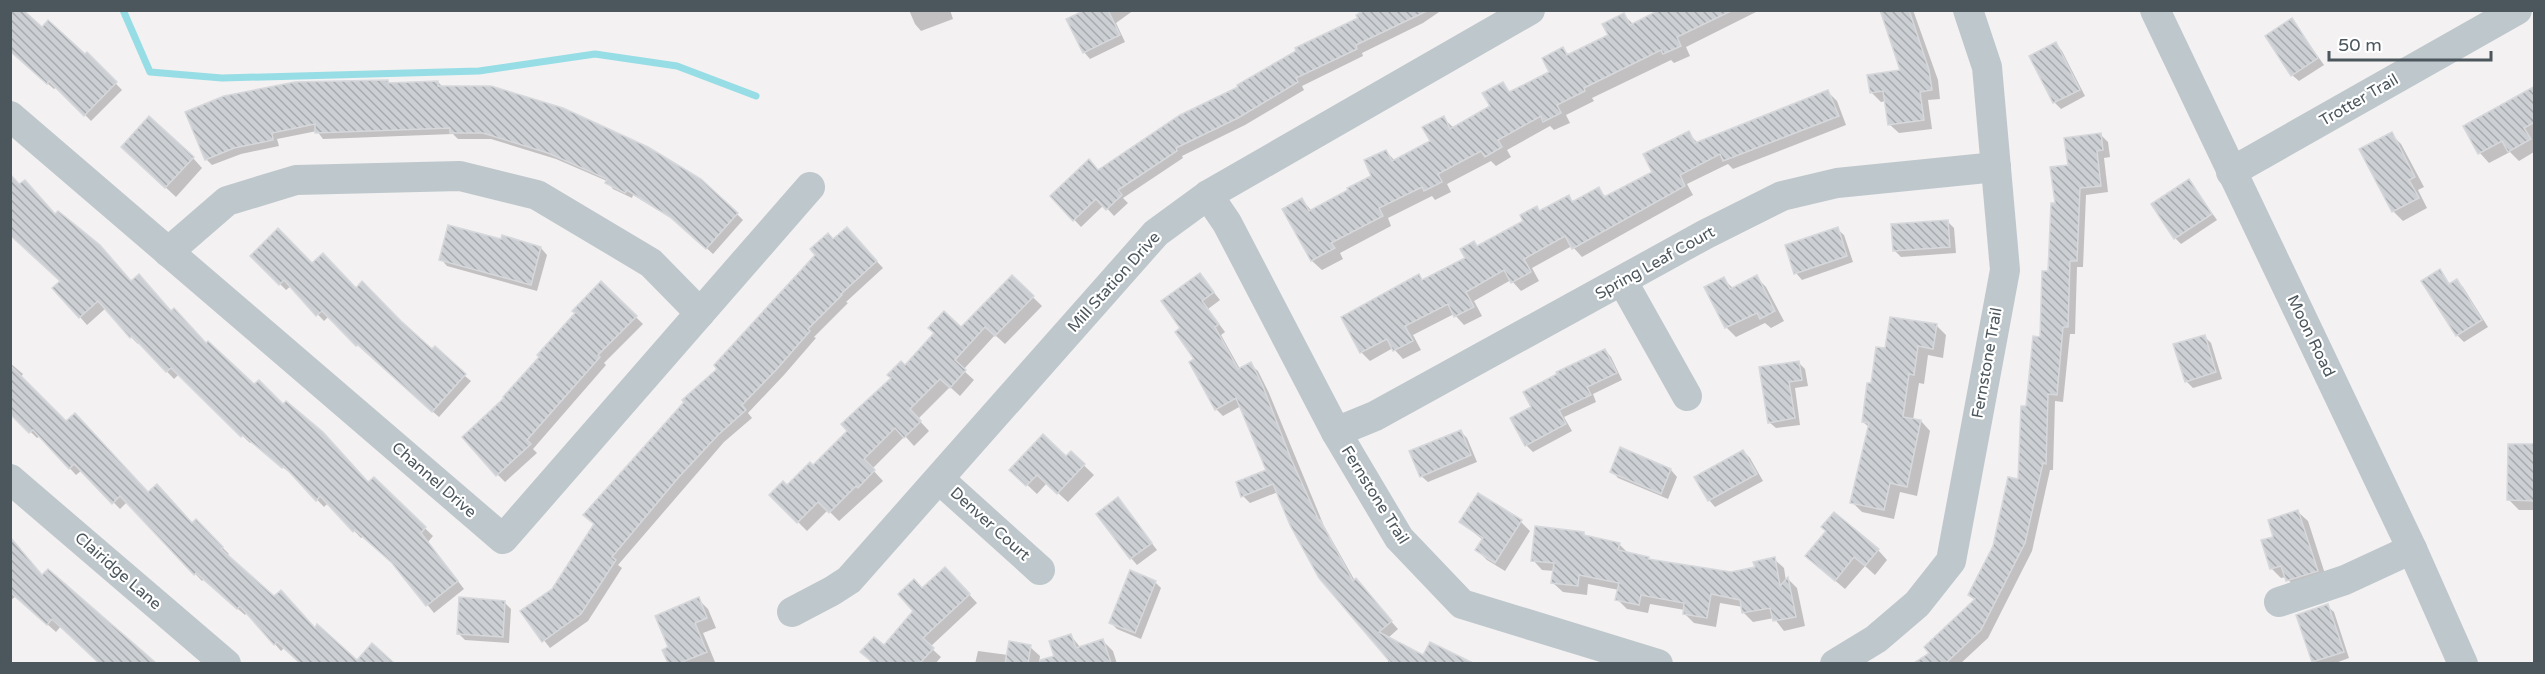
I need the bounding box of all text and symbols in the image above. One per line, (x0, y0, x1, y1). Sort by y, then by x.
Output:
scale bar (2329, 24, 2491, 62)
text: 50 m (2338, 34, 2382, 56)
street label: Trotter Trail (2316, 69, 2402, 131)
street label: Spring Leaf Court (1592, 222, 1718, 304)
street label: Mill Station Drive (1063, 227, 1165, 337)
street label: Moon Road (2283, 292, 2339, 380)
street label: Fernstone Trail (1967, 306, 2007, 420)
street label: Channel Drive (387, 438, 481, 522)
street label: Fernstone Trail (1337, 442, 1413, 548)
street label: Denver Court (946, 483, 1034, 565)
street label: Clairidge Lane (70, 528, 166, 614)

